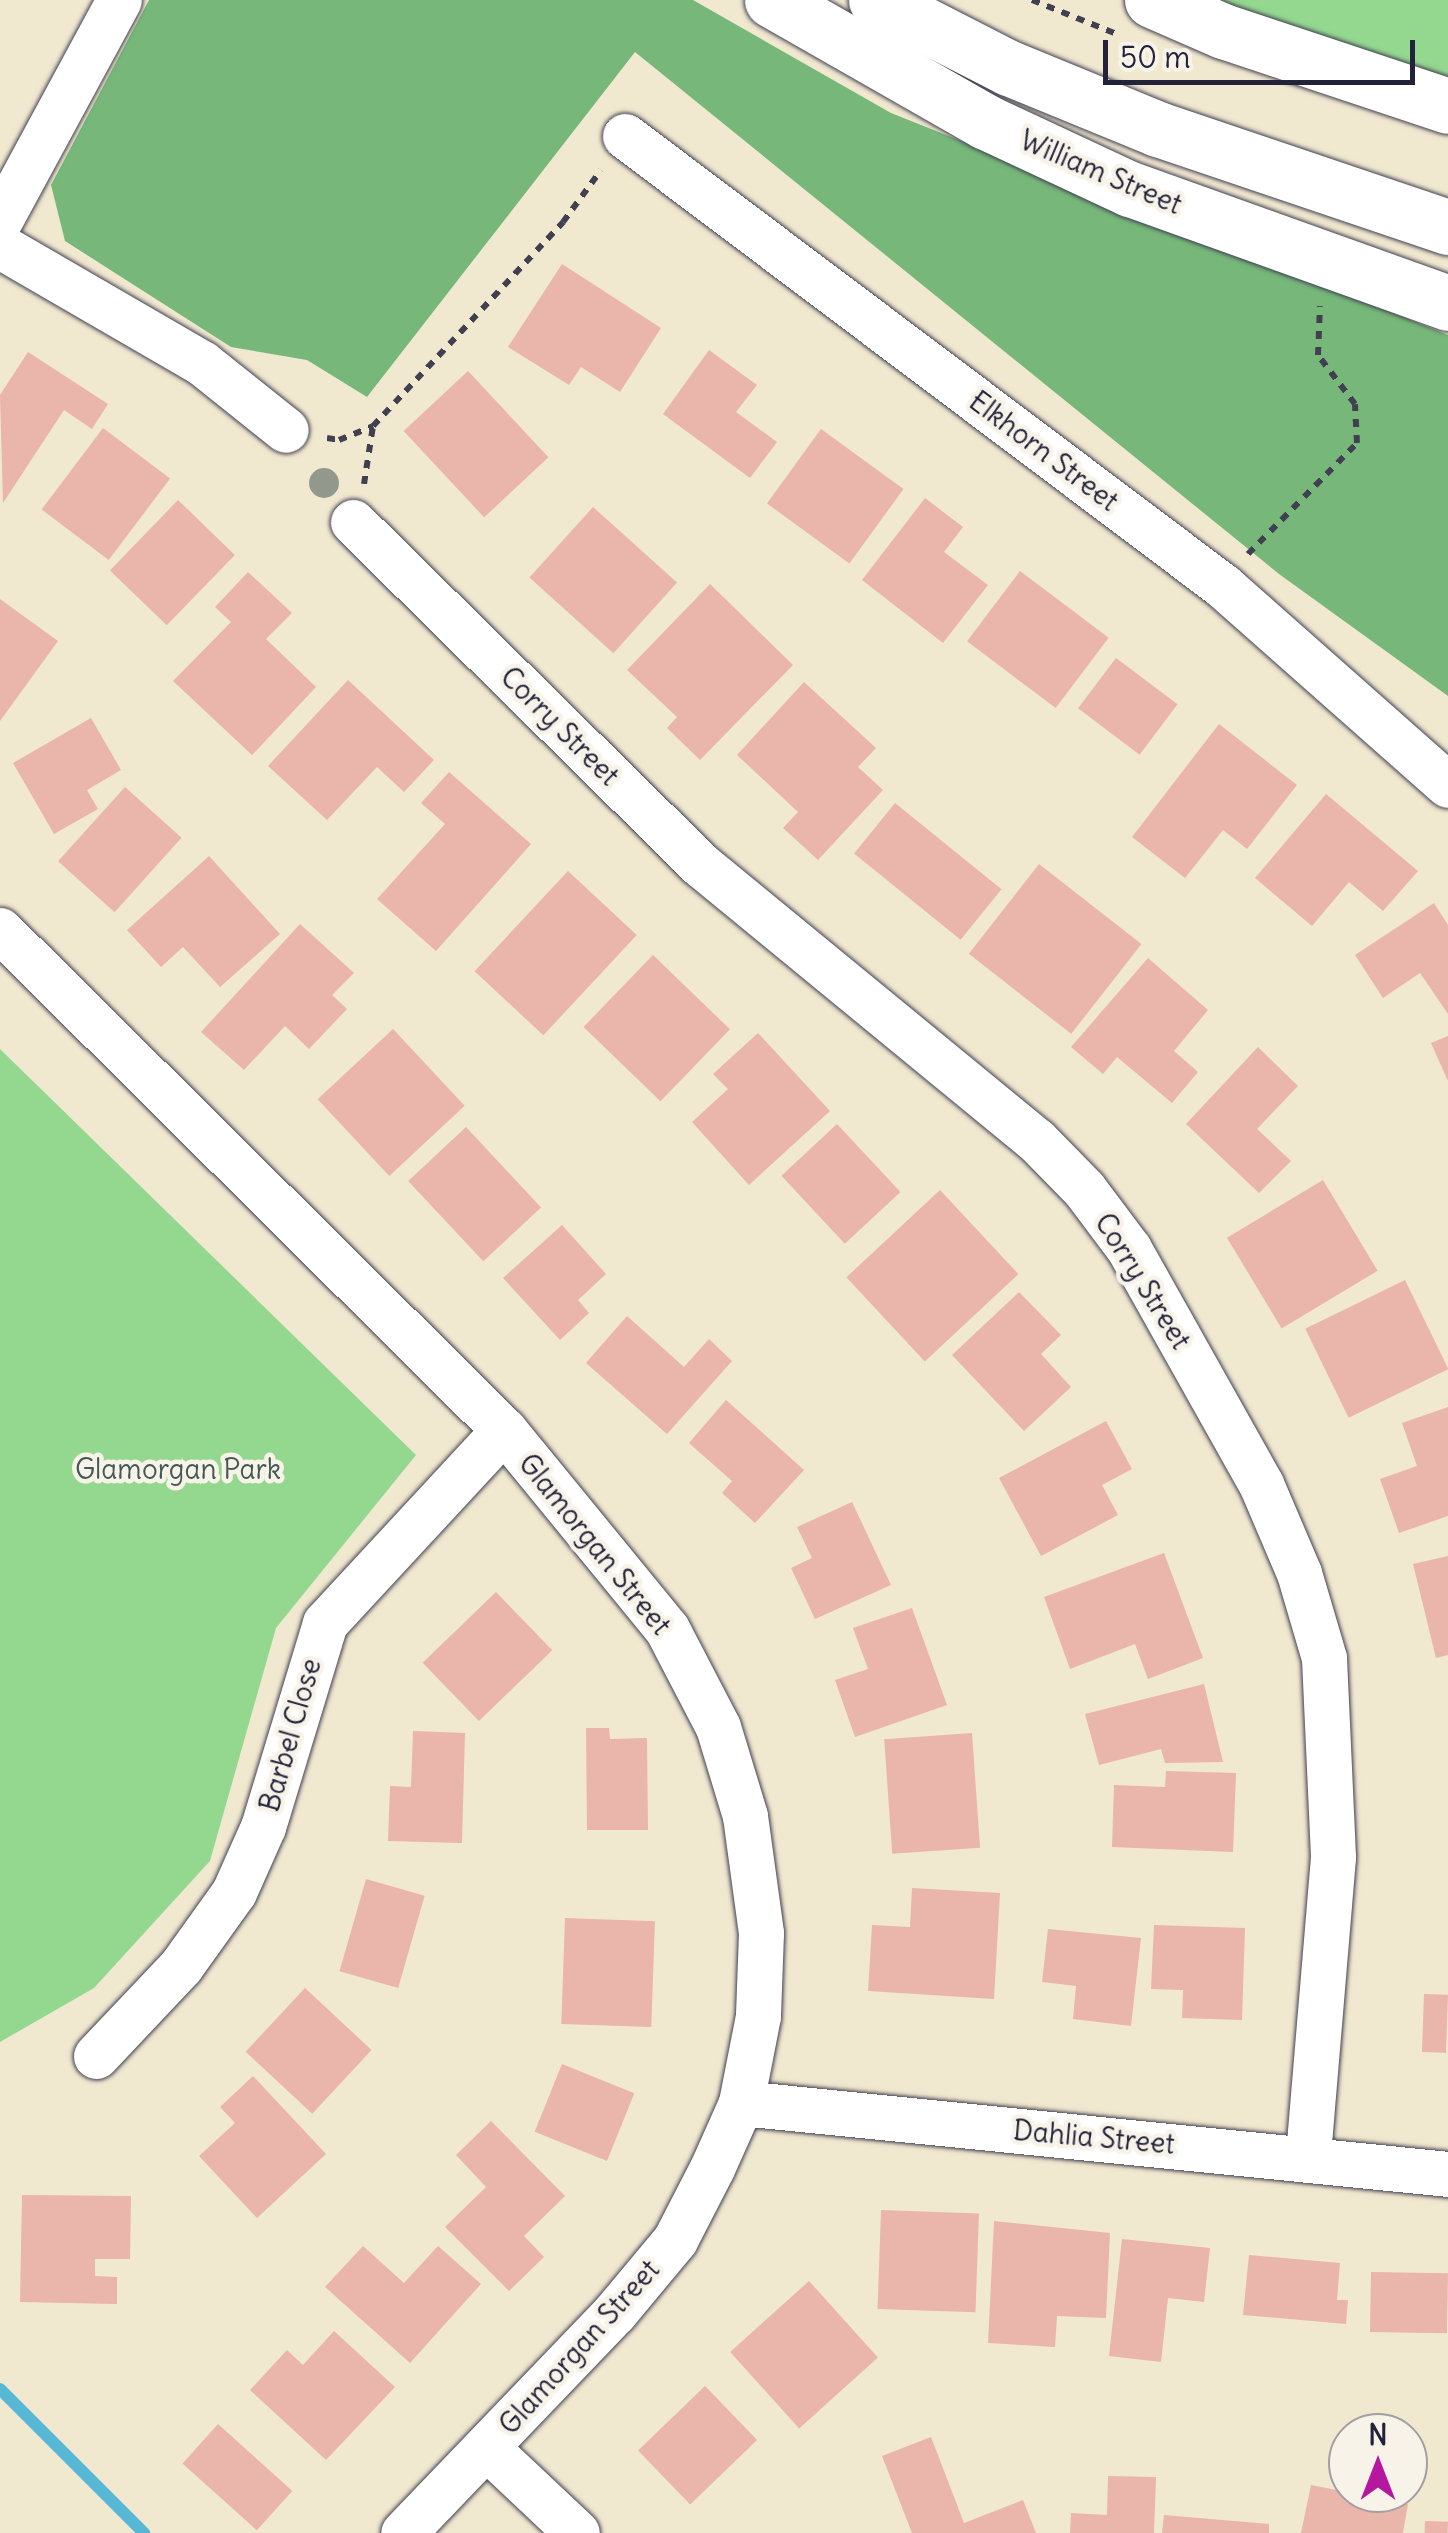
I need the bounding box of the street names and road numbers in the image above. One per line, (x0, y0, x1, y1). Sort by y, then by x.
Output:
street label: William Street (1015, 123, 1187, 221)
street label: Elkhorn Street (963, 384, 1125, 518)
street label: Corry Street (494, 660, 626, 792)
street label: Corry Street (1088, 1207, 1198, 1355)
street label: Glamorgan Street (512, 1447, 678, 1641)
street label: Barbel Close (252, 1655, 328, 1815)
street label: Dahlia Street (1012, 2113, 1176, 2161)
street label: Glamorgan Street (492, 2253, 666, 2441)

